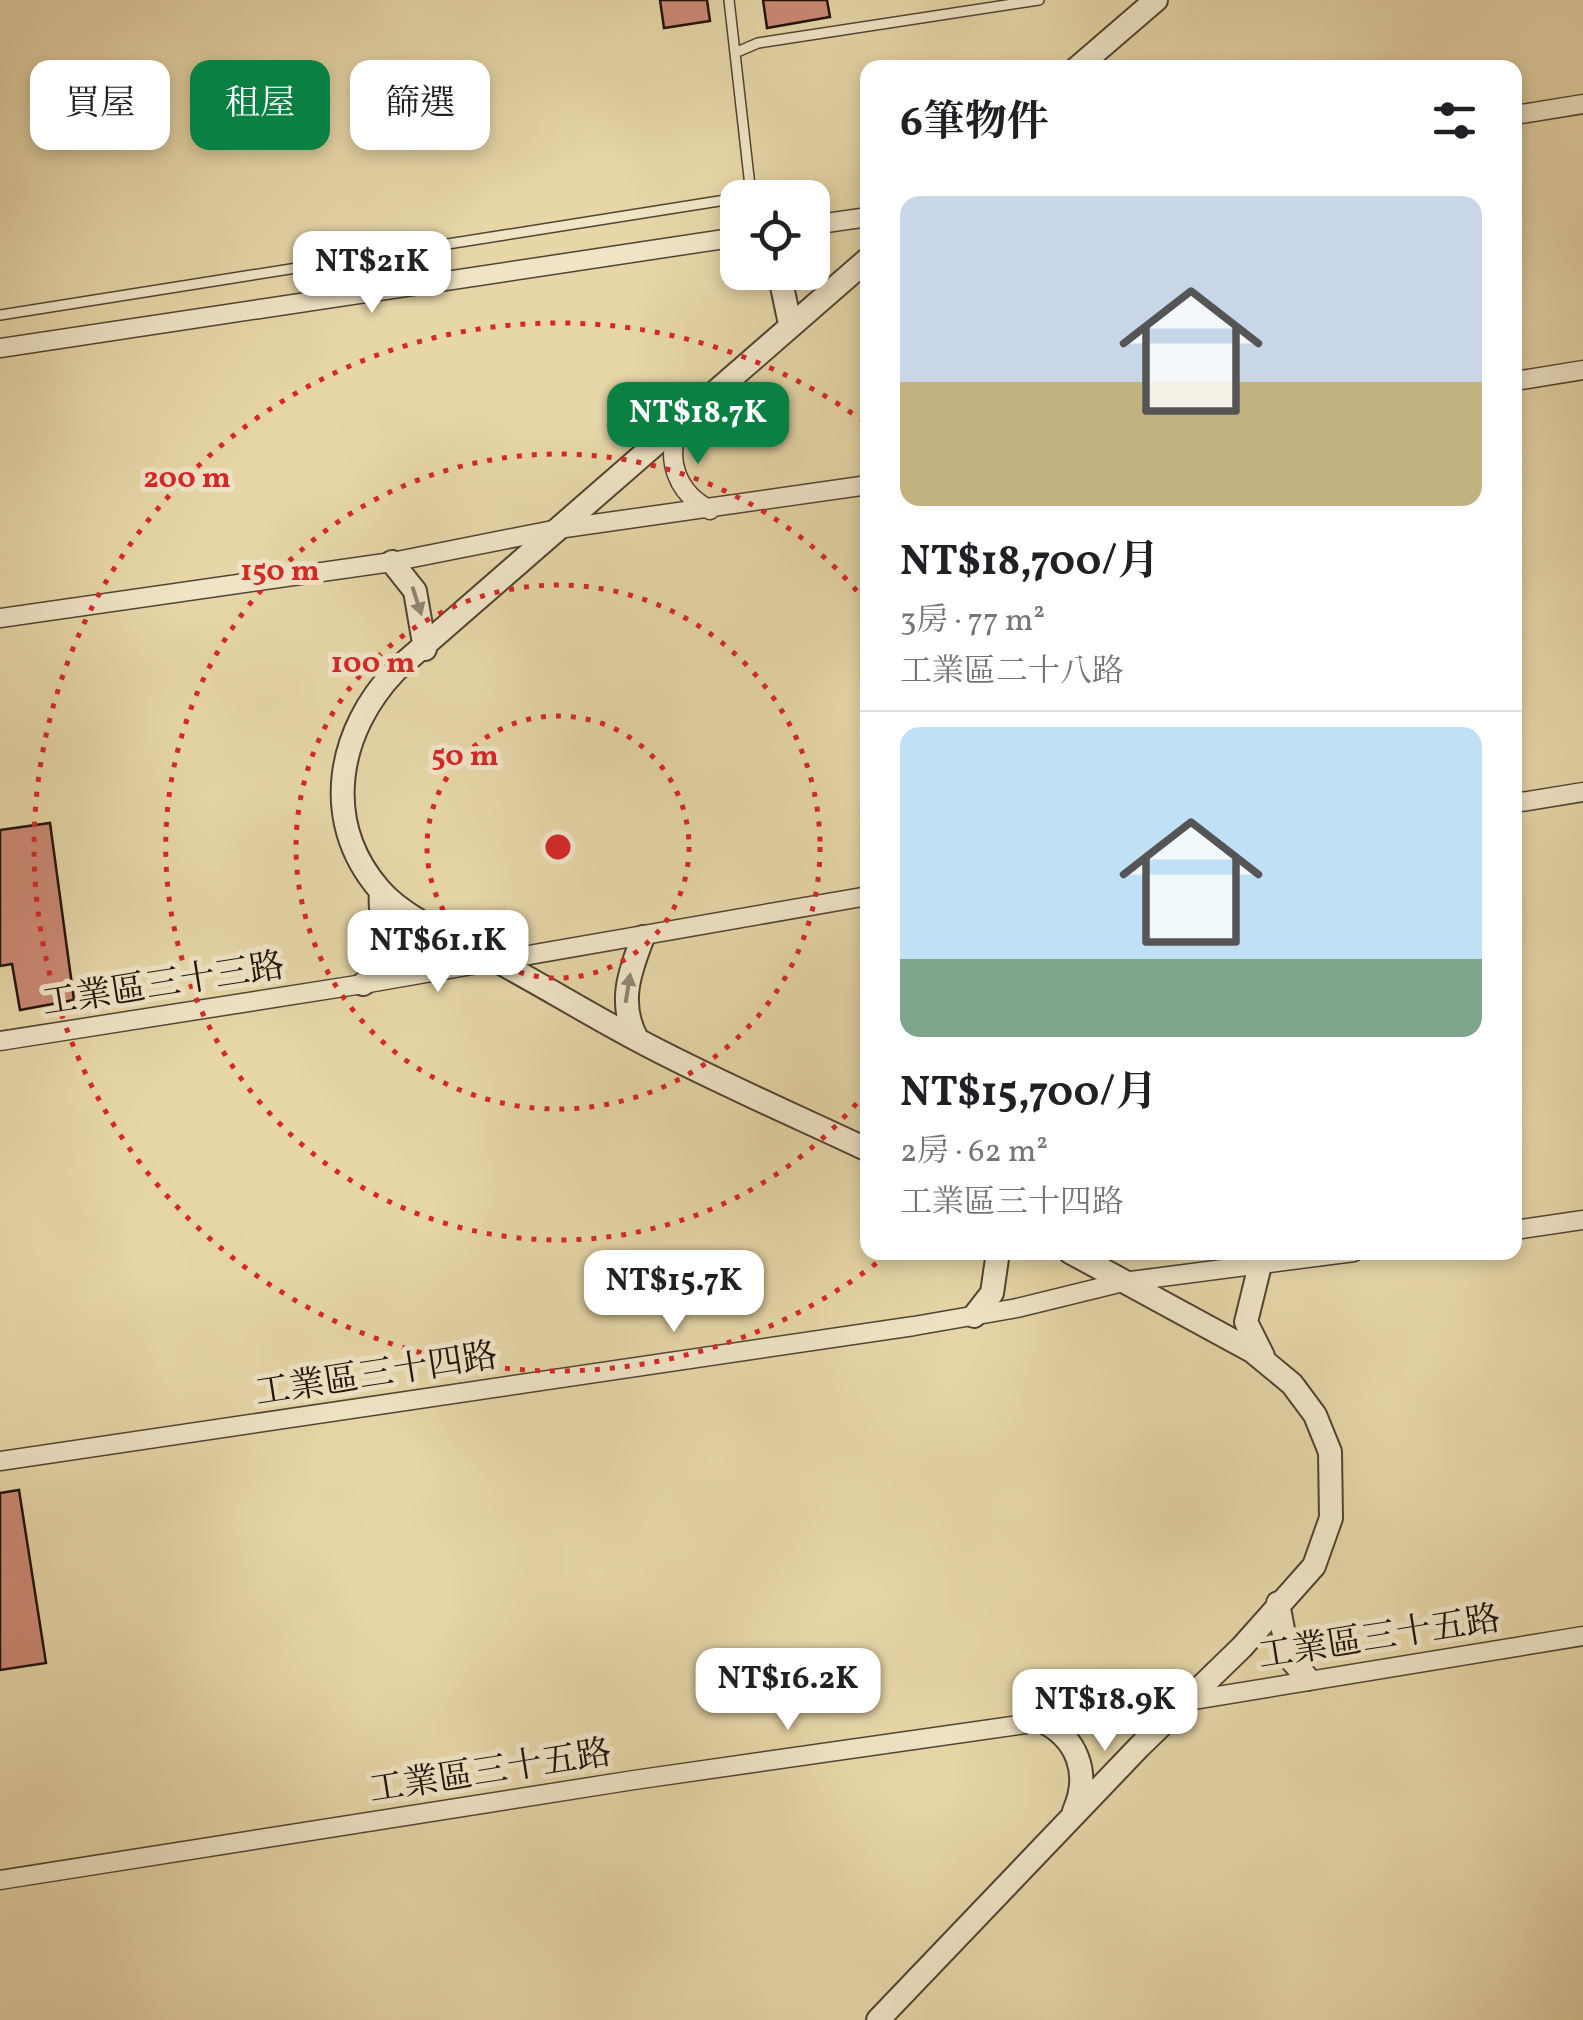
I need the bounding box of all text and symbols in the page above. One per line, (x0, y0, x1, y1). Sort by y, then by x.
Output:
chip: 買屋 (30, 60, 170, 150)
chip: 租屋 (190, 60, 330, 150)
chip: 篩選 (350, 60, 490, 150)
icon: filters (1427, 93, 1482, 148)
text: 6筆物件 (900, 95, 1049, 154)
map controls (720, 180, 830, 290)
button: locate (720, 180, 830, 290)
pin: NT$21K (291, 231, 453, 316)
text: NT$21K (315, 241, 429, 285)
icon: home (1101, 261, 1281, 441)
pin: NT$18.7K (595, 382, 801, 467)
text: NT$18.7K (629, 392, 767, 436)
text: 200 m (143, 458, 231, 500)
text: NT$18,700/月 (900, 534, 1160, 593)
text: 150 m (240, 551, 320, 593)
one-way arrow (411, 587, 426, 617)
text: 3房 · 77 m² (900, 600, 1045, 644)
text: 100 m (331, 643, 415, 685)
text: 工業區二十八路 (900, 651, 1124, 695)
text: 50 m (431, 736, 499, 778)
icon: home (1101, 792, 1281, 972)
centre of rings (540, 829, 576, 865)
pin: NT$61.1K (335, 910, 541, 995)
text: NT$61.1K (370, 920, 507, 964)
street label: 工業區三十三路 (39, 943, 288, 1029)
one-way arrow (621, 972, 636, 1003)
text: NT$15,700/月 (900, 1065, 1157, 1124)
text: 2房 · 62 m² (900, 1131, 1048, 1175)
text: 工業區三十四路 (900, 1182, 1124, 1226)
pin: NT$15.7K (571, 1250, 777, 1335)
text: NT$15.7K (606, 1260, 742, 1304)
street label: 工業區三十四路 (252, 1333, 501, 1419)
street label: 工業區三十五路 (1255, 1596, 1504, 1682)
pin: NT$16.2K (685, 1648, 891, 1733)
text: NT$16.2K (718, 1658, 858, 1702)
pin: NT$18.9K (1002, 1669, 1208, 1754)
text: NT$18.9K (1034, 1679, 1176, 1723)
street label: 工業區三十五路 (366, 1730, 615, 1816)

